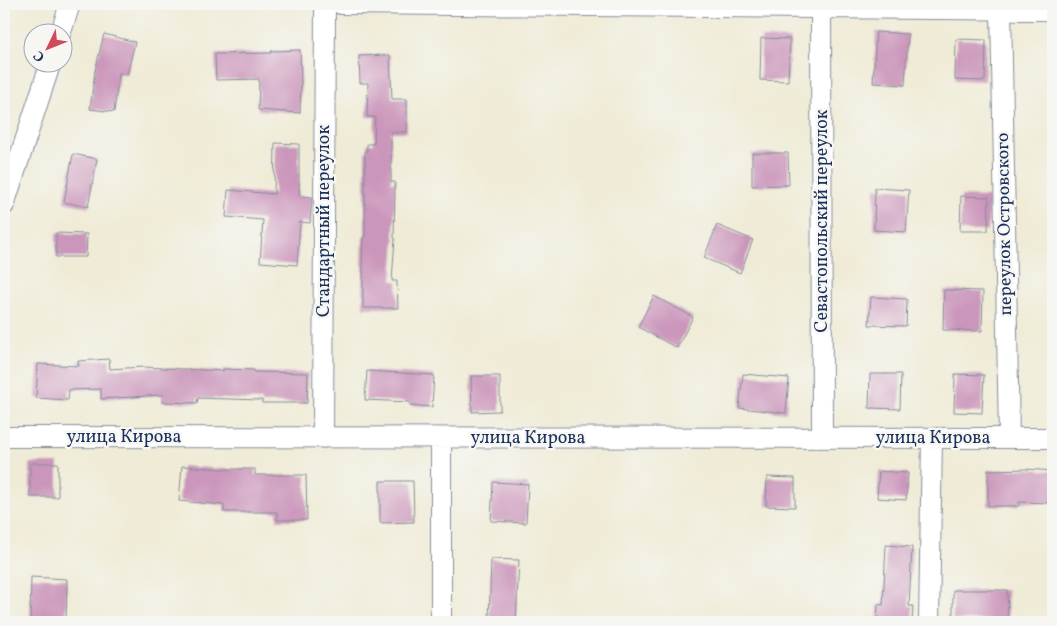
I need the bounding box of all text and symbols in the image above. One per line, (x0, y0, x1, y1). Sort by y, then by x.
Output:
north arrow (22, 22, 72, 72)
text: С (30, 46, 50, 66)
street label: Севастопольский переулок (810, 109, 835, 332)
street label: Стандартный переулок (312, 125, 337, 317)
street label: переулок Островского (991, 132, 1019, 316)
street label: улица Кирова (67, 425, 181, 450)
street label: улица Кирова (471, 426, 585, 451)
street label: улица Кирова (876, 426, 990, 451)

